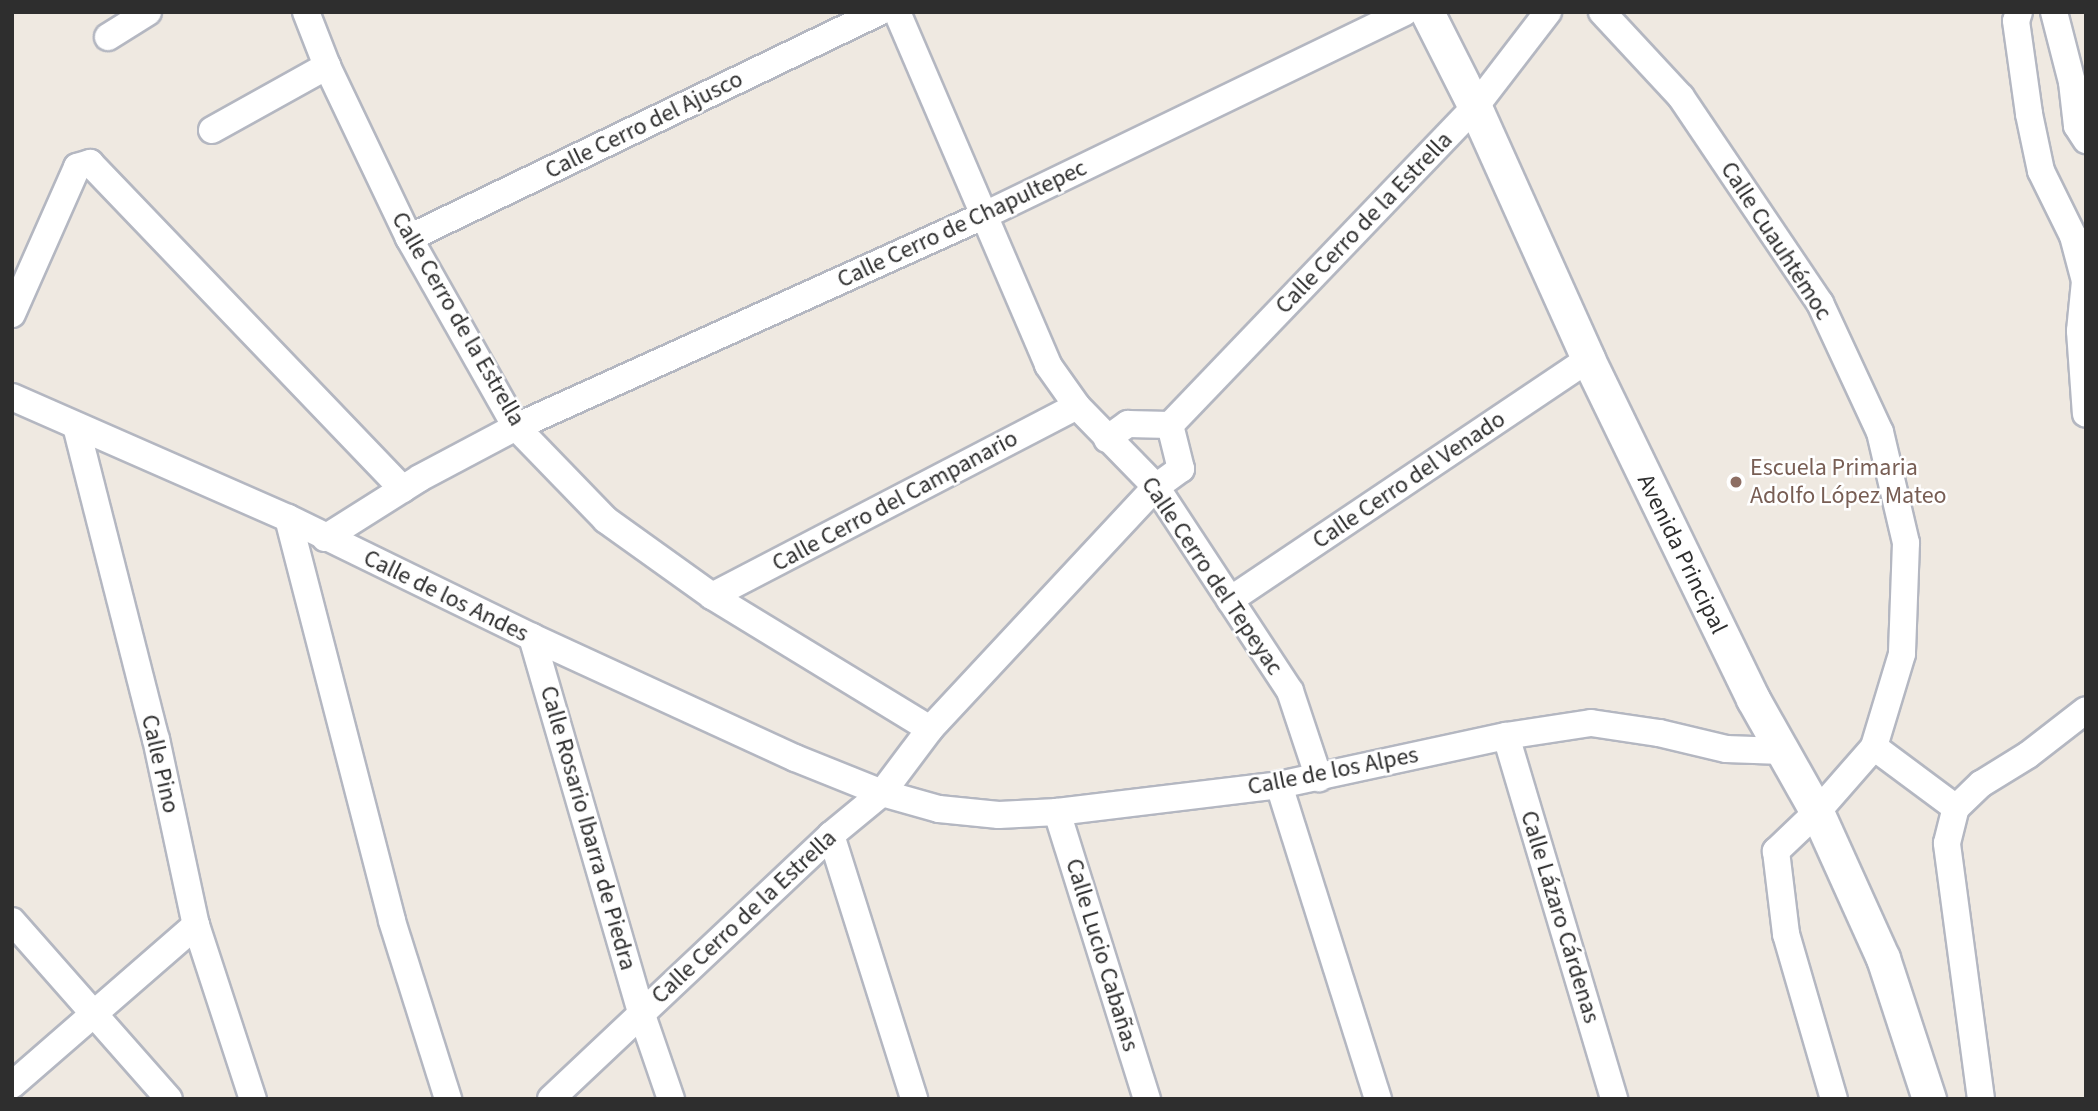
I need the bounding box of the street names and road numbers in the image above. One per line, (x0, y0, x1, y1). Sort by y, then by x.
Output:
street label: Calle Cerro del Ajusco (541, 65, 747, 185)
street label: Calle Cerro de la Estrella (1269, 126, 1459, 320)
street label: Calle Cerro de Chapultepec (833, 154, 1091, 294)
street label: Calle Cuauhtémoc (1714, 156, 1838, 326)
street label: Calle Cerro de la Estrella (385, 207, 531, 431)
street label: Calle Cerro del Venado (1307, 405, 1511, 555)
street label: Calle Cerro del Campanario (767, 424, 1023, 578)
street label: Avenida Principal (1631, 469, 1733, 639)
street label: Calle Cerro del Tepeyac (1135, 471, 1289, 681)
street label: Calle de los Andes (359, 544, 533, 648)
street label: Calle Rosario Ibarra de Piedra (534, 683, 642, 973)
street label: Calle Pino (135, 712, 185, 816)
street label: Calle de los Alpes (1245, 740, 1421, 802)
street label: Calle Lázaro Cárdenas (1514, 807, 1606, 1027)
street label: Calle Cerro de la Estrella (646, 824, 842, 1010)
street label: Calle Lucio Cabañas (1059, 855, 1145, 1055)

